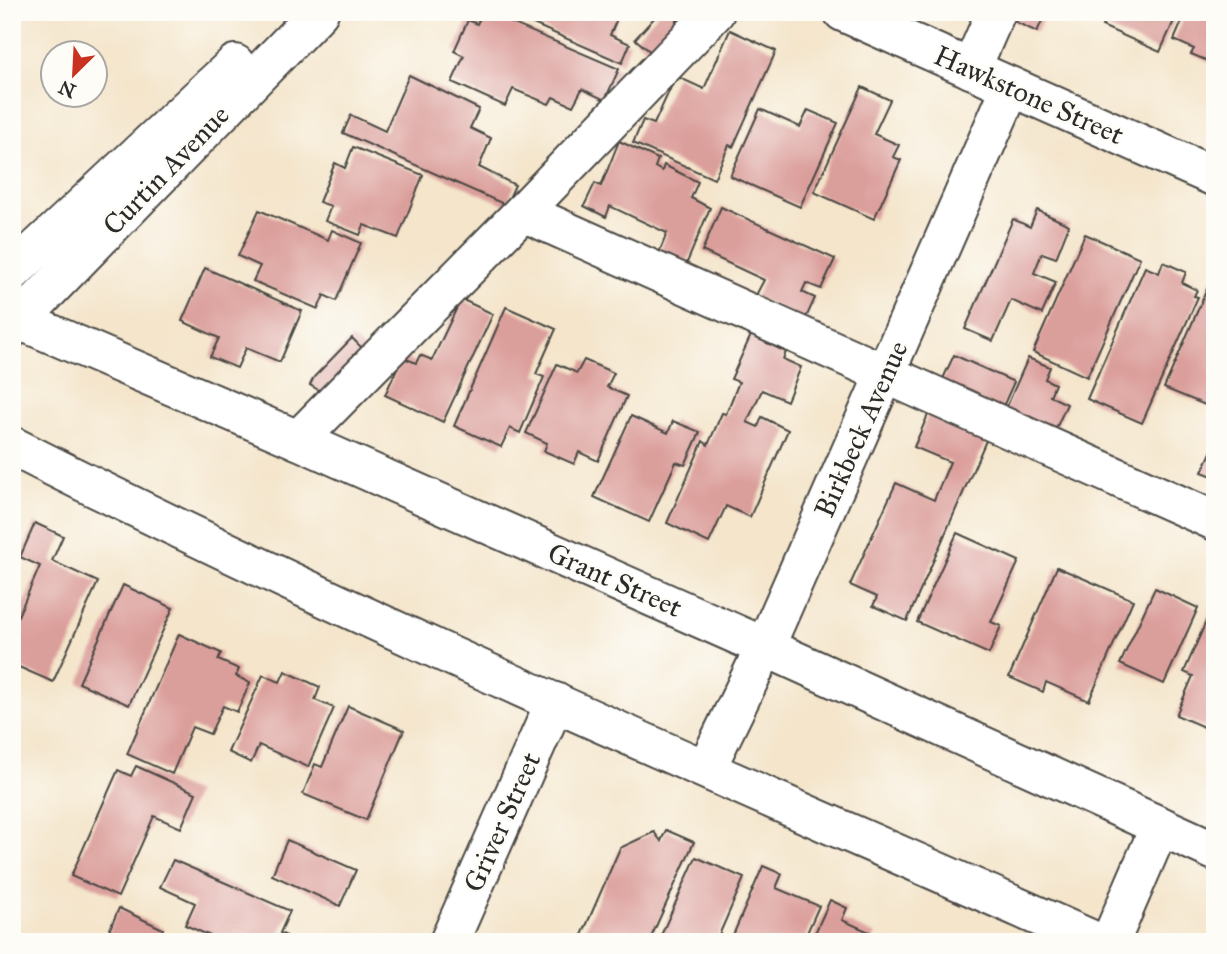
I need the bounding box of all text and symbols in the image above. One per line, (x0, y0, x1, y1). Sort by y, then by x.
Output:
north arrow (38, 38, 108, 108)
street label: Hawkstone Street (929, 38, 1129, 152)
text: N (55, 75, 79, 103)
street label: Curtin Avenue (95, 98, 237, 242)
street label: Birkbeck Avenue (806, 335, 916, 523)
street label: Grant Street (542, 535, 688, 625)
street label: Griver Street (456, 747, 548, 897)

